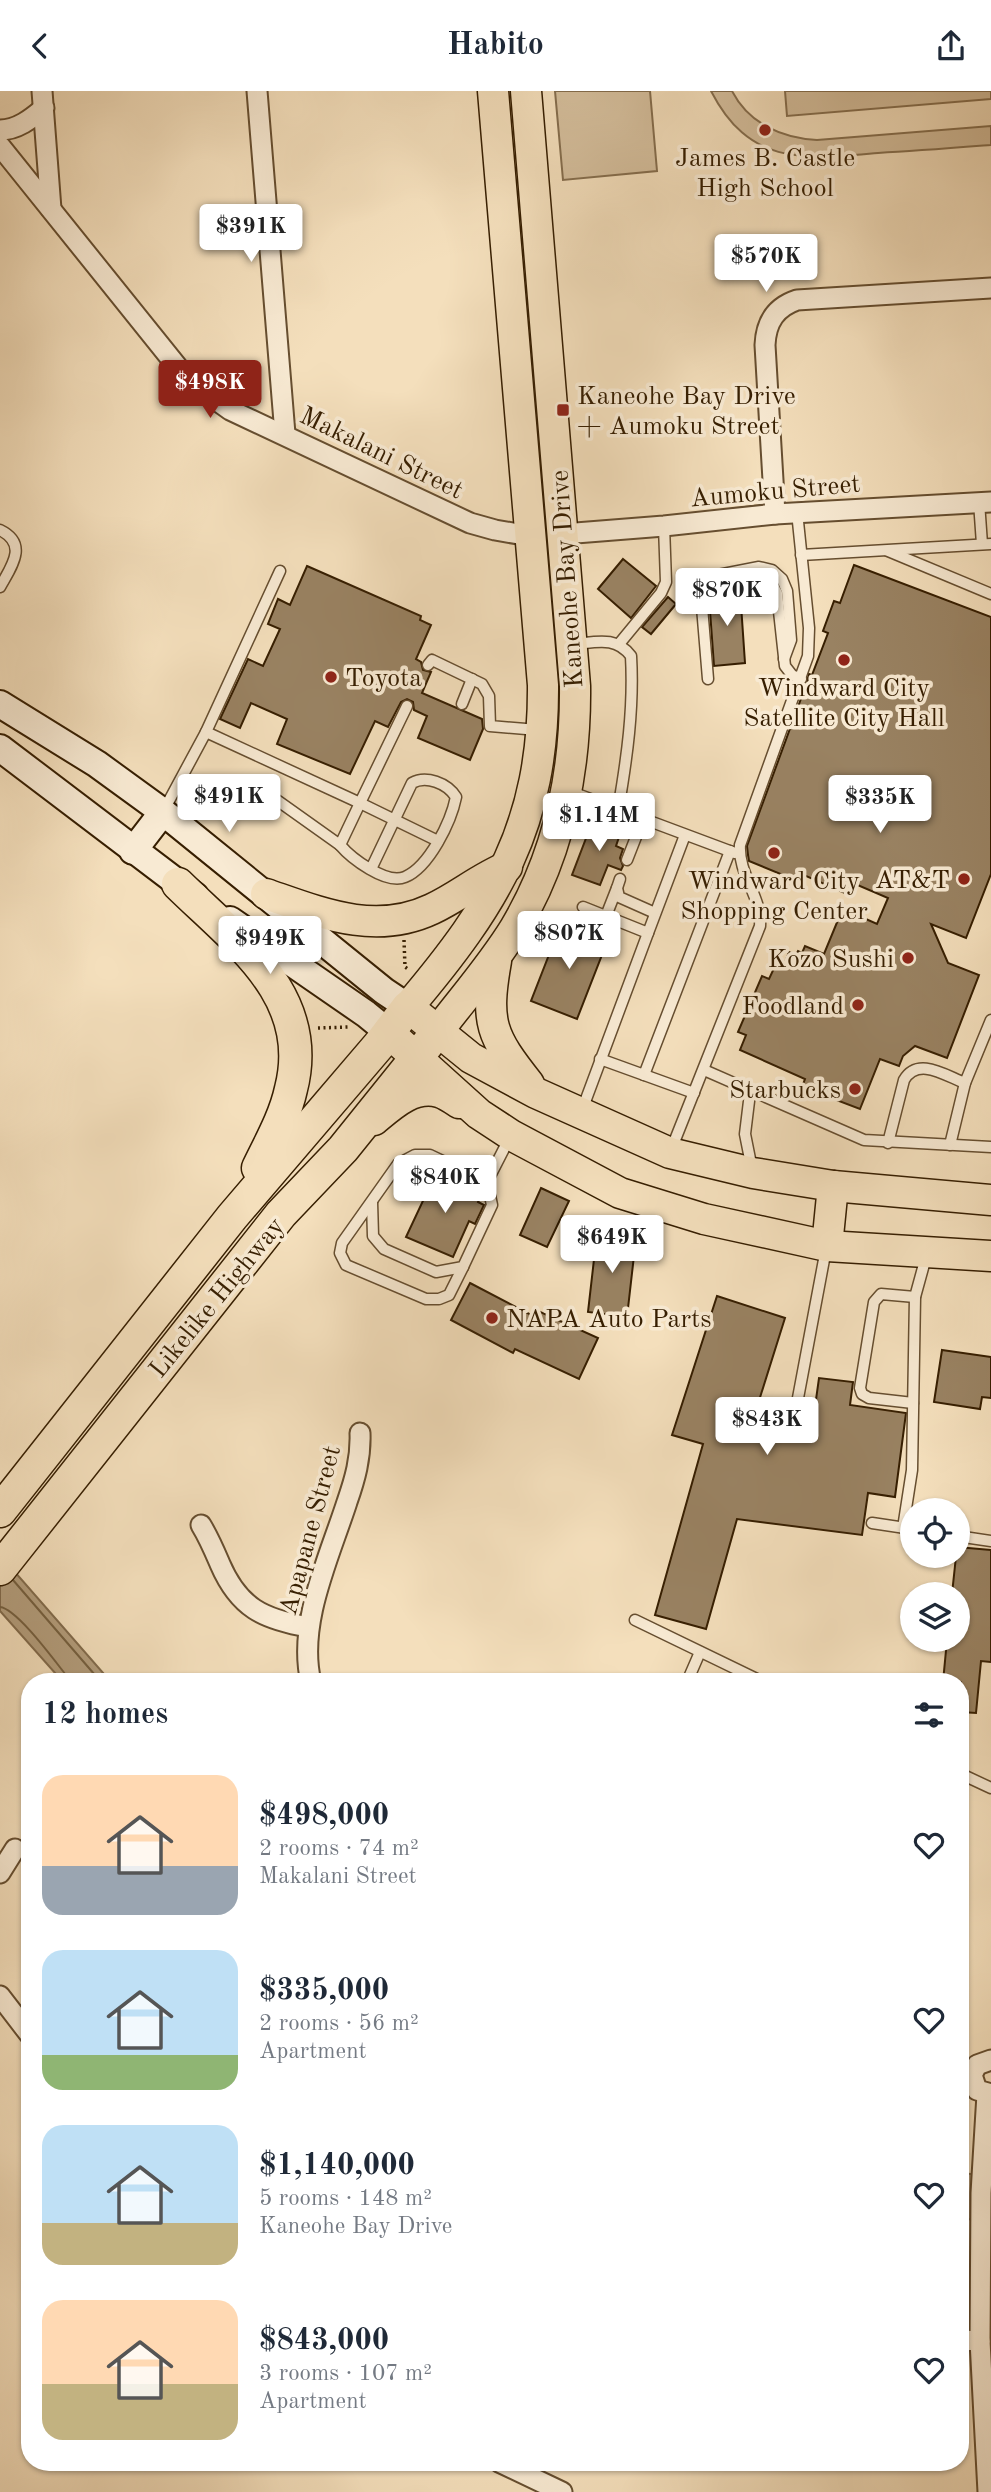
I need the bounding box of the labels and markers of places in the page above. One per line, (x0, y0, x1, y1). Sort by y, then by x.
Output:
marker: James B. Castle High School (757, 122, 773, 138)
place label: James B. Castle High School (675, 146, 855, 202)
pin: $391K (202, 205, 300, 264)
pin: $570K (717, 235, 815, 294)
pin: $498K (161, 361, 259, 420)
place label: Kaneohe Bay Drive + Aumoku Street (577, 384, 796, 440)
marker: Kaneohe Bay Drive + Aumoku Street (555, 402, 571, 418)
pin: $870K (678, 568, 776, 628)
marker: Windward City Satellite City Hall (836, 652, 852, 668)
place label: Toyota (345, 666, 422, 692)
marker: Toyota (323, 669, 339, 685)
place label: Windward City Satellite City Hall (743, 676, 945, 732)
pin: $491K (180, 775, 278, 834)
pin: $335K (831, 775, 929, 835)
pin: $1.14M (542, 793, 656, 853)
marker: Windward City Shopping Center (766, 845, 782, 861)
place label: AT&T (875, 868, 950, 894)
place label: Windward City Shopping Center (680, 869, 868, 925)
marker: AT&T (956, 871, 972, 887)
pin: $807K (520, 911, 618, 971)
pin: $949K (221, 917, 319, 976)
place label: Kozo Sushi (767, 947, 894, 973)
marker: Kozo Sushi (900, 950, 916, 966)
place label: Foodland (741, 994, 844, 1020)
marker: Foodland (850, 997, 866, 1013)
place label: Starbucks (729, 1078, 841, 1104)
marker: Starbucks (847, 1081, 863, 1097)
pin: $840K (396, 1155, 494, 1215)
pin: $649K (563, 1215, 661, 1275)
place label: NAPA Auto Parts (506, 1307, 711, 1333)
marker: NAPA Auto Parts (484, 1310, 500, 1326)
pin: $843K (718, 1397, 816, 1457)

